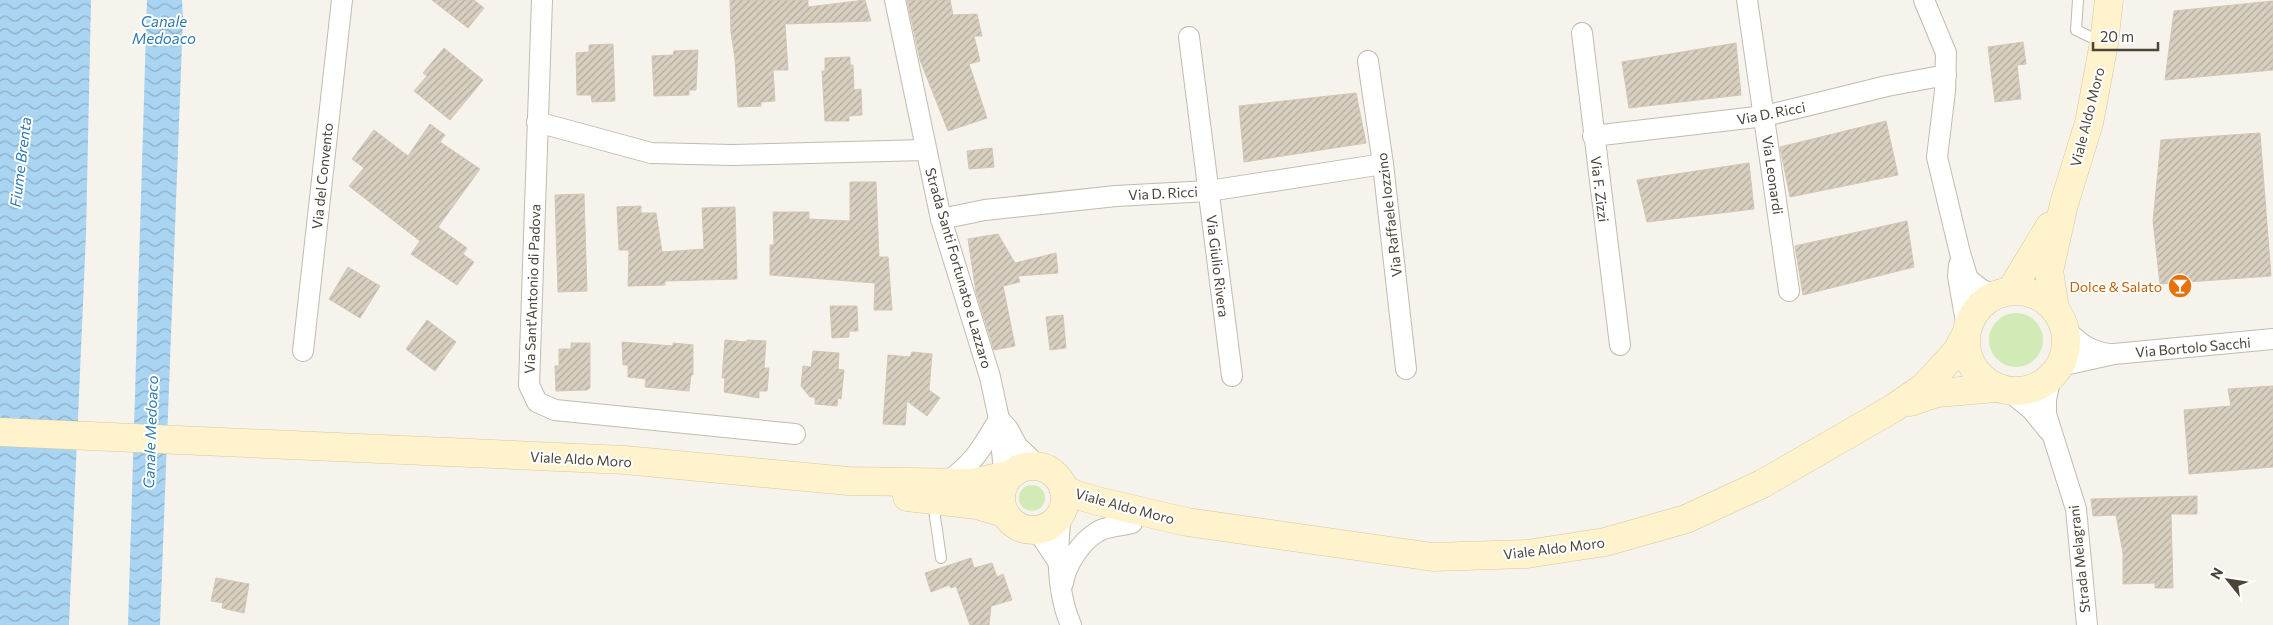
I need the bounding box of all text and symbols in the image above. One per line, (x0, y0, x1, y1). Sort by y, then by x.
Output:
water label: Canale Medoaco (132, 12, 196, 47)
scale bar (2093, 20, 2158, 52)
text: 20 m (2100, 27, 2134, 45)
street label: Viale Aldo Moro (2066, 65, 2108, 169)
street label: Via D. Ricci (1735, 98, 1807, 128)
water label: Fiume Brenta (6, 116, 34, 208)
street label: Via del Convento (308, 122, 336, 230)
street label: Via Leonardi (1759, 135, 1787, 215)
street label: Via Raffaele Iozzino (1373, 152, 1405, 278)
street label: Via F. Zizzi (1588, 155, 1612, 223)
street label: Strada Santi Fortunato e Lazzaro (922, 166, 996, 370)
street label: Via D. Ricci (1128, 183, 1198, 203)
street label: Via Sant'Antonio di Padova (521, 204, 543, 374)
street label: Via Giulio Rivera (1203, 214, 1233, 318)
bar icon: Dolce & Salato (2167, 273, 2193, 299)
place label: Dolce & Salato (2069, 278, 2162, 295)
street label: Via Bortolo Sacchi (2135, 333, 2251, 361)
water label: Canale Medoaco (139, 375, 161, 489)
street label: Viale Aldo Moro (530, 448, 632, 470)
street label: Viale Aldo Moro (1074, 485, 1176, 527)
street label: Strada Melagrani (2065, 504, 2093, 614)
street label: Viale Aldo Moro (1502, 533, 1606, 563)
north arrow (2203, 555, 2253, 605)
text: N (2206, 564, 2226, 582)

